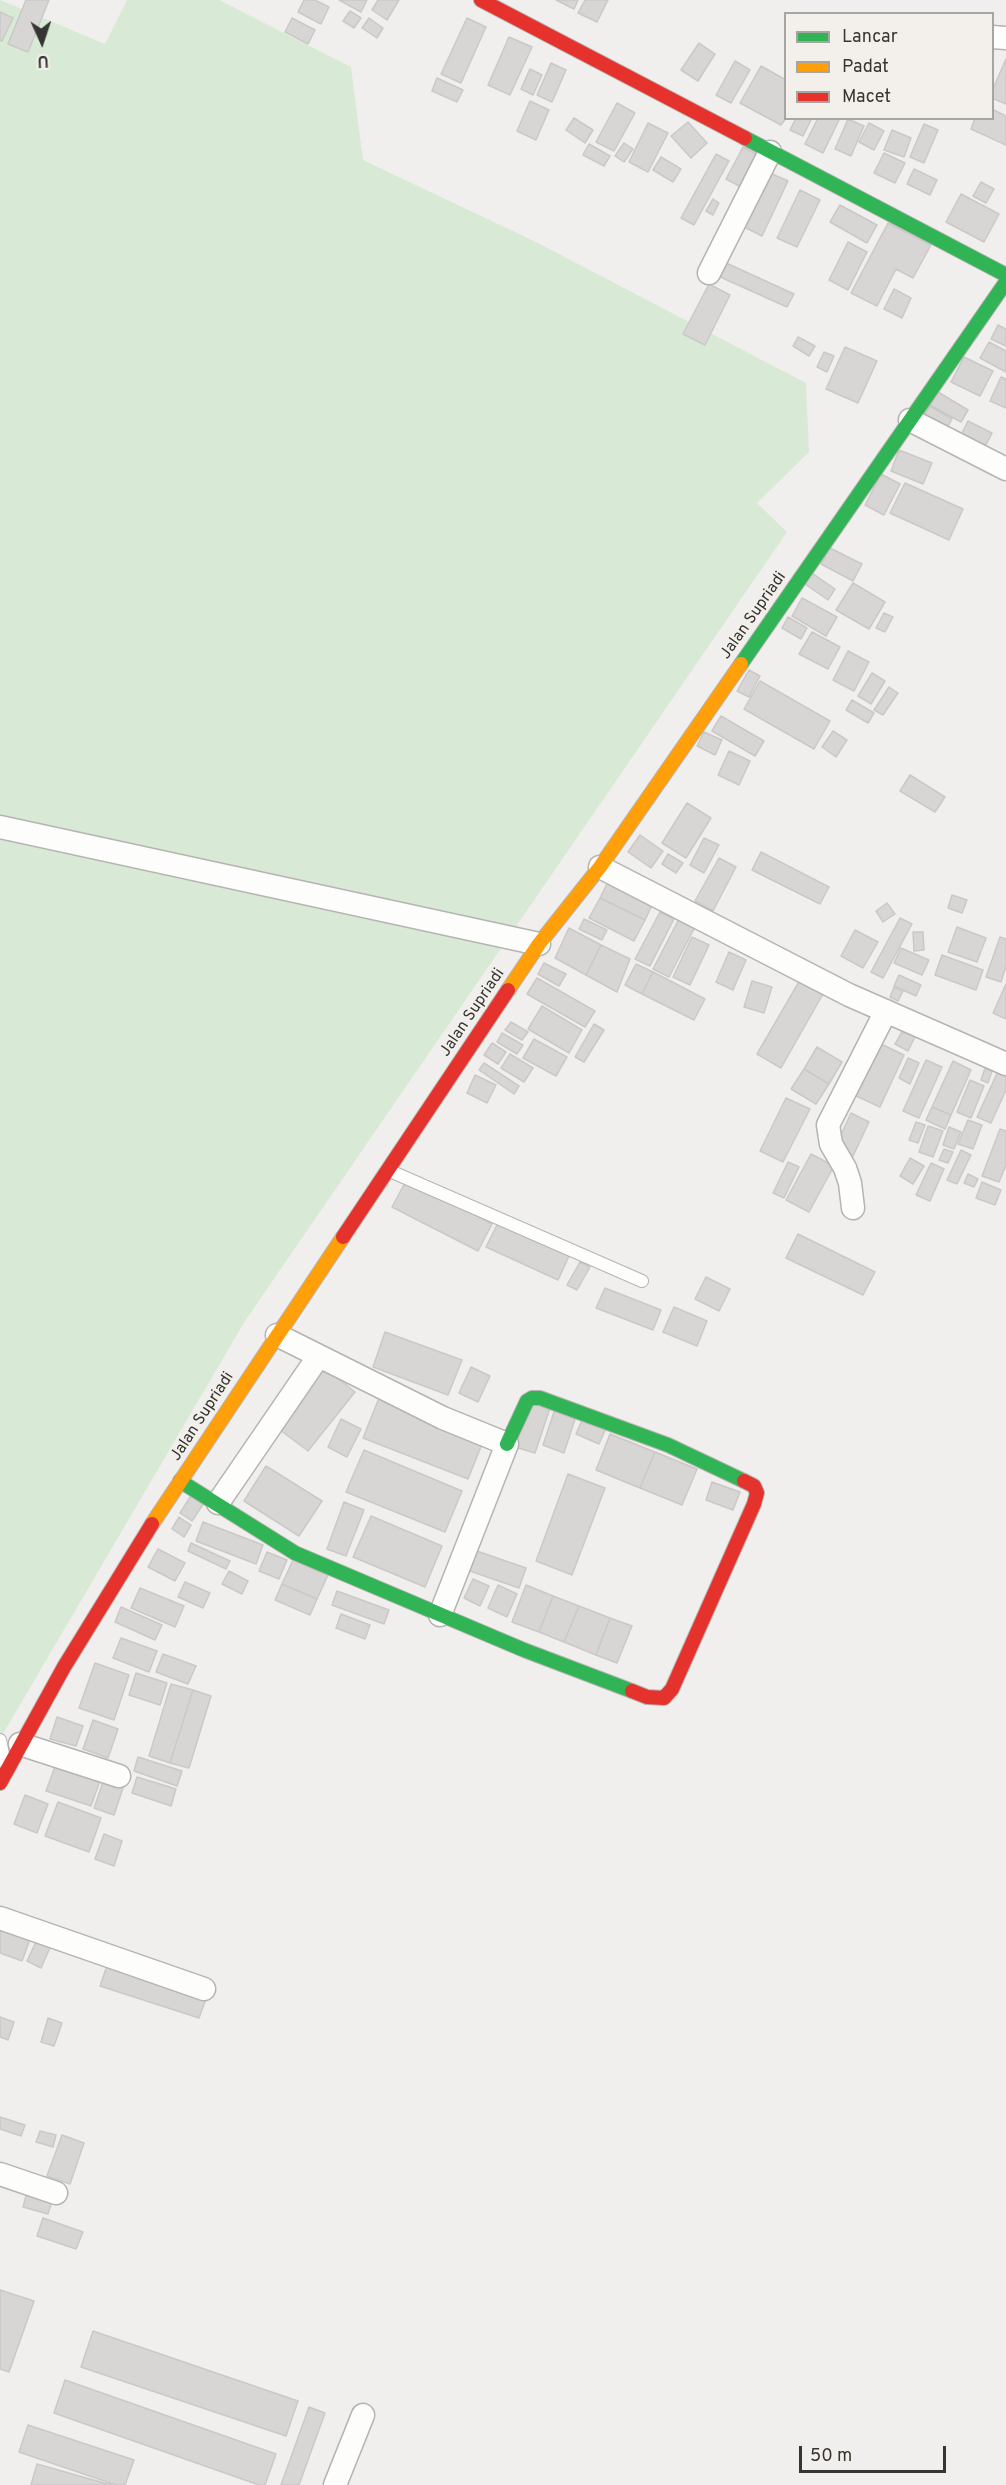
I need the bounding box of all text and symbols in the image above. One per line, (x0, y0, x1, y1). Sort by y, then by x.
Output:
north arrow (12, 12, 72, 72)
legend (784, 12, 994, 120)
text: Lancar (842, 26, 898, 49)
text: U (37, 50, 49, 70)
text: Padat (842, 56, 889, 79)
text: Macet (842, 86, 891, 109)
street label: Jalan Supriadi (717, 569, 791, 663)
street label: Jalan Supriadi (436, 965, 510, 1061)
street label: Jalan Supriadi (167, 1369, 239, 1465)
scale bar (802, 2434, 949, 2472)
text: 50 m (810, 2445, 852, 2468)

